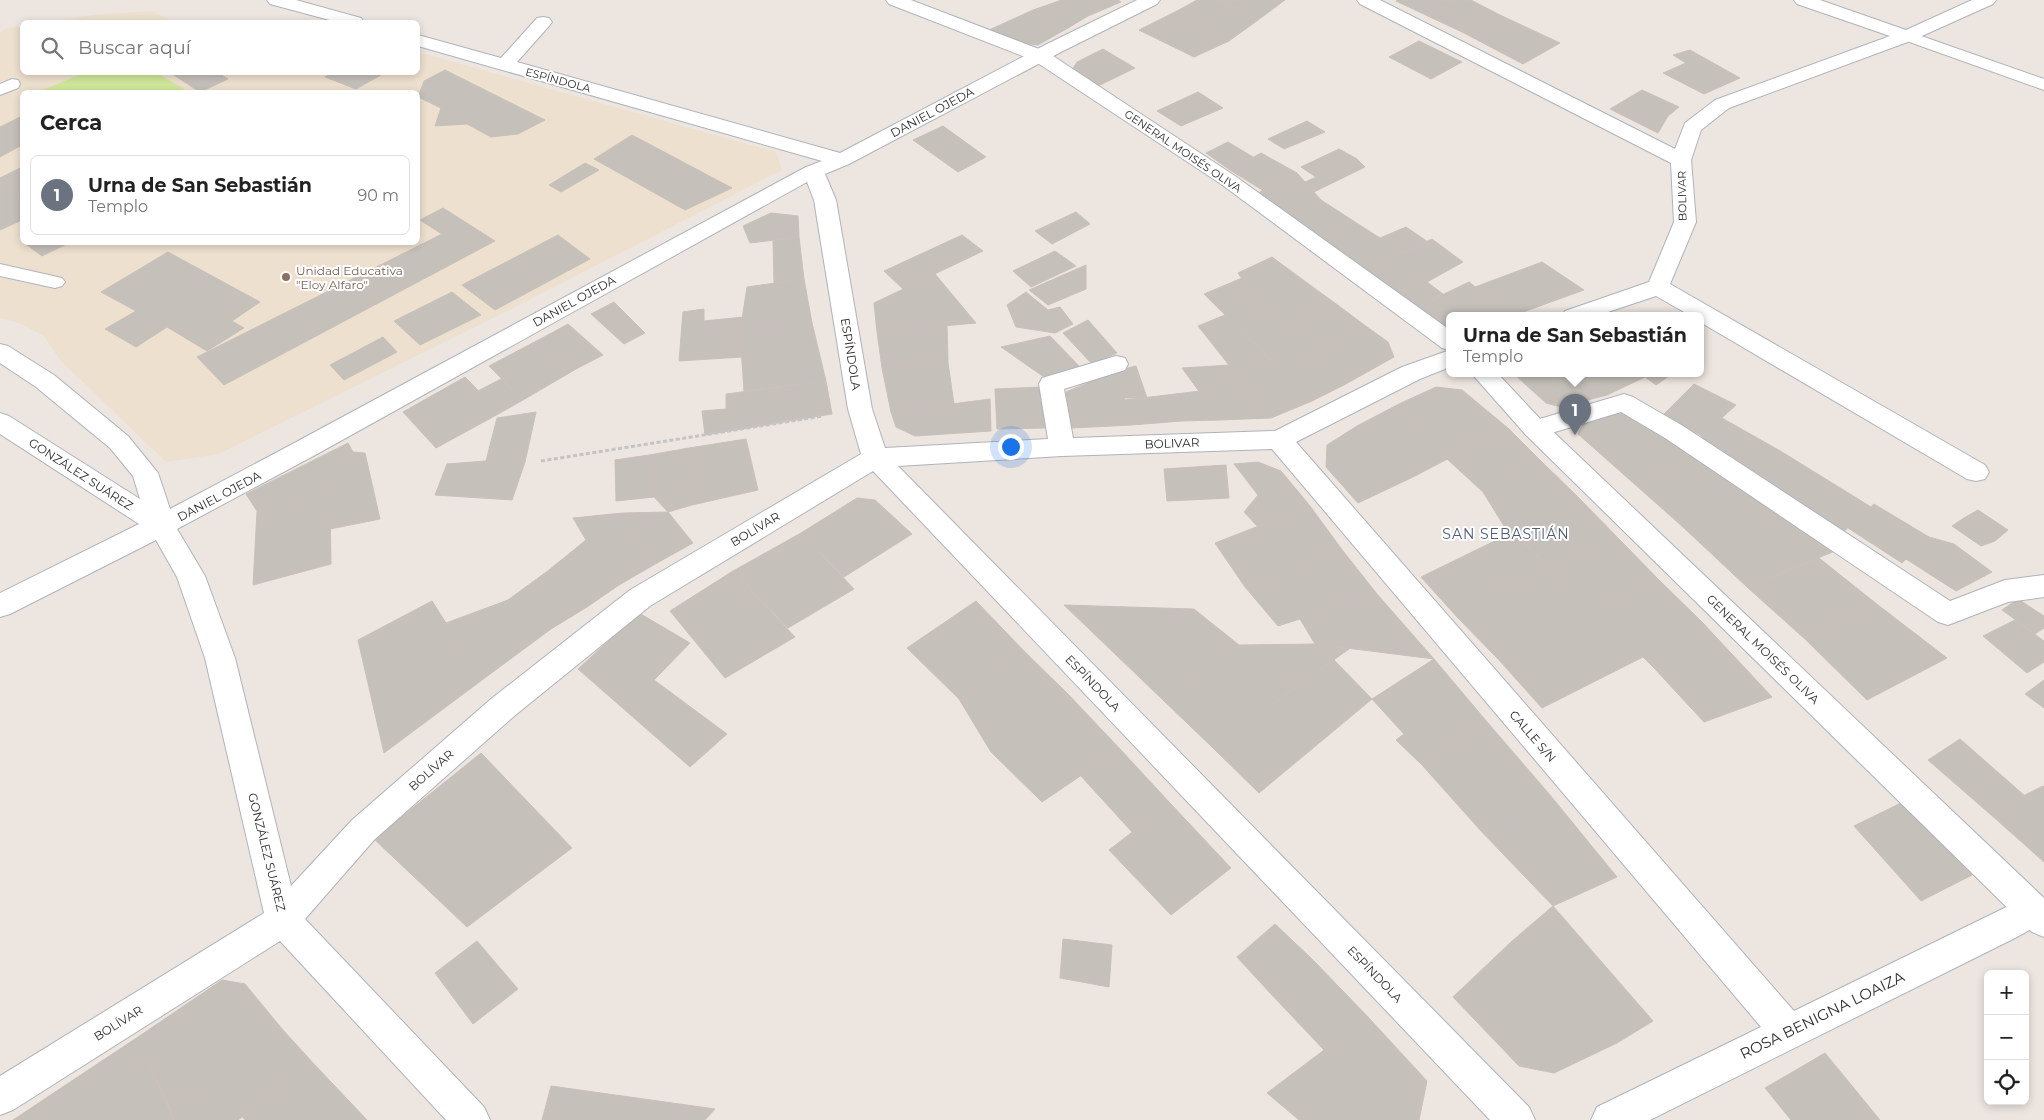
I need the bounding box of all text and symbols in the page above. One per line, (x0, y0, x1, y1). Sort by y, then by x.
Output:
search box (20, 20, 420, 75)
icon: search (38, 34, 66, 62)
text: Buscar aquí (78, 36, 191, 59)
street label: ESPÍNDOLA (524, 65, 592, 95)
street label: DANIEL OJEDA (888, 84, 977, 140)
street label: GENERAL MOISÉS OLIVA (1122, 107, 1244, 196)
text: Cerca (40, 110, 102, 135)
street label: BOLIVAR (1675, 171, 1689, 221)
text: Urna de San Sebastián (88, 174, 312, 197)
text: 1 (54, 186, 60, 205)
text: 90 m (357, 186, 399, 205)
text: Templo (88, 197, 148, 216)
place label: Unidad Educativa "Eloy Alfaro" (296, 263, 403, 292)
marker: Unidad Educativa "Eloy Alfaro" (280, 271, 292, 283)
street label: DANIEL OJEDA (530, 272, 618, 330)
popup (1446, 312, 1704, 377)
street label: ESPÍNDOLA (838, 317, 864, 392)
text: Urna de San Sebastián (1463, 324, 1687, 347)
text: Templo (1463, 347, 1523, 366)
pin: 1 (1559, 394, 1591, 435)
your location (998, 434, 1024, 460)
street label: GONZÁLEZ SUÁREZ (26, 435, 136, 513)
street label: BOLIVAR (1144, 435, 1200, 451)
street label: DANIEL OJEDA (175, 468, 264, 524)
street label: BOLÍVAR (728, 508, 783, 550)
district label: SAN SEBASTIÁN (1442, 525, 1570, 543)
street label: GENERAL MOISÉS OLIVA (1704, 591, 1823, 707)
street label: ESPÍNDOLA (1062, 652, 1124, 715)
street label: CALLE S/N (1507, 707, 1559, 765)
street label: BOLÍVAR (405, 746, 457, 794)
street label: GONZÁLEZ SUÁREZ (245, 791, 289, 913)
street label: ESPÍNDOLA (1344, 943, 1406, 1006)
street label: ROSA BENIGNA LOAIZA (1737, 967, 1908, 1063)
map controls (1984, 970, 2029, 1105)
button: + (1984, 970, 2029, 1015)
street label: BOLÍVAR (91, 1002, 146, 1044)
button: − (1984, 1015, 2029, 1060)
button: locate (1984, 1060, 2029, 1105)

